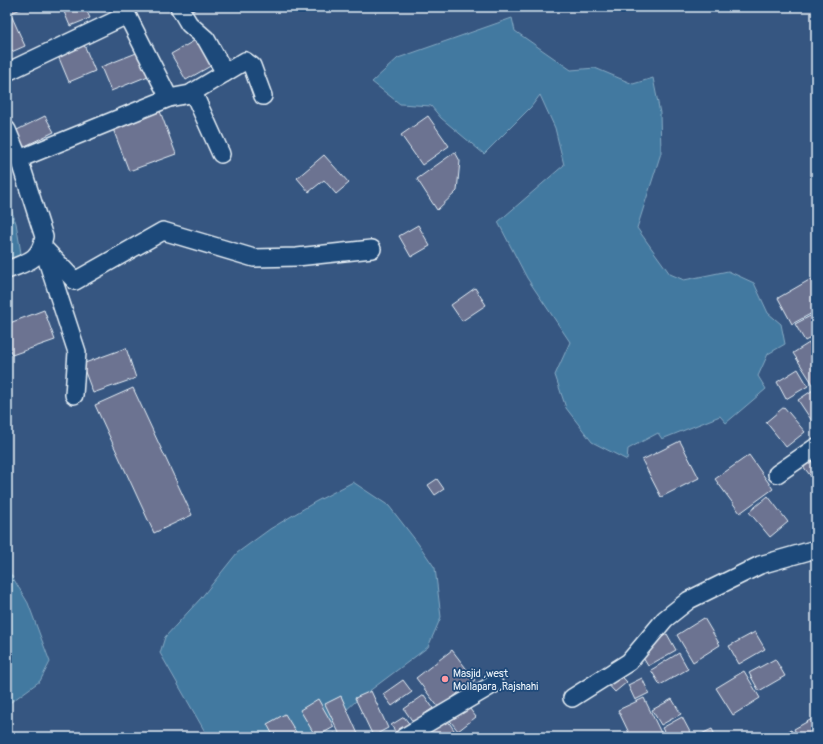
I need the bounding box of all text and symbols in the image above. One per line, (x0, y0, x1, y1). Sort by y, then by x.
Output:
place label: Masjid ,west Mollapara ,Rajshahi (453, 667, 538, 693)
marker: Masjid ,west Mollapara ,Rajshahi (440, 674, 450, 684)

